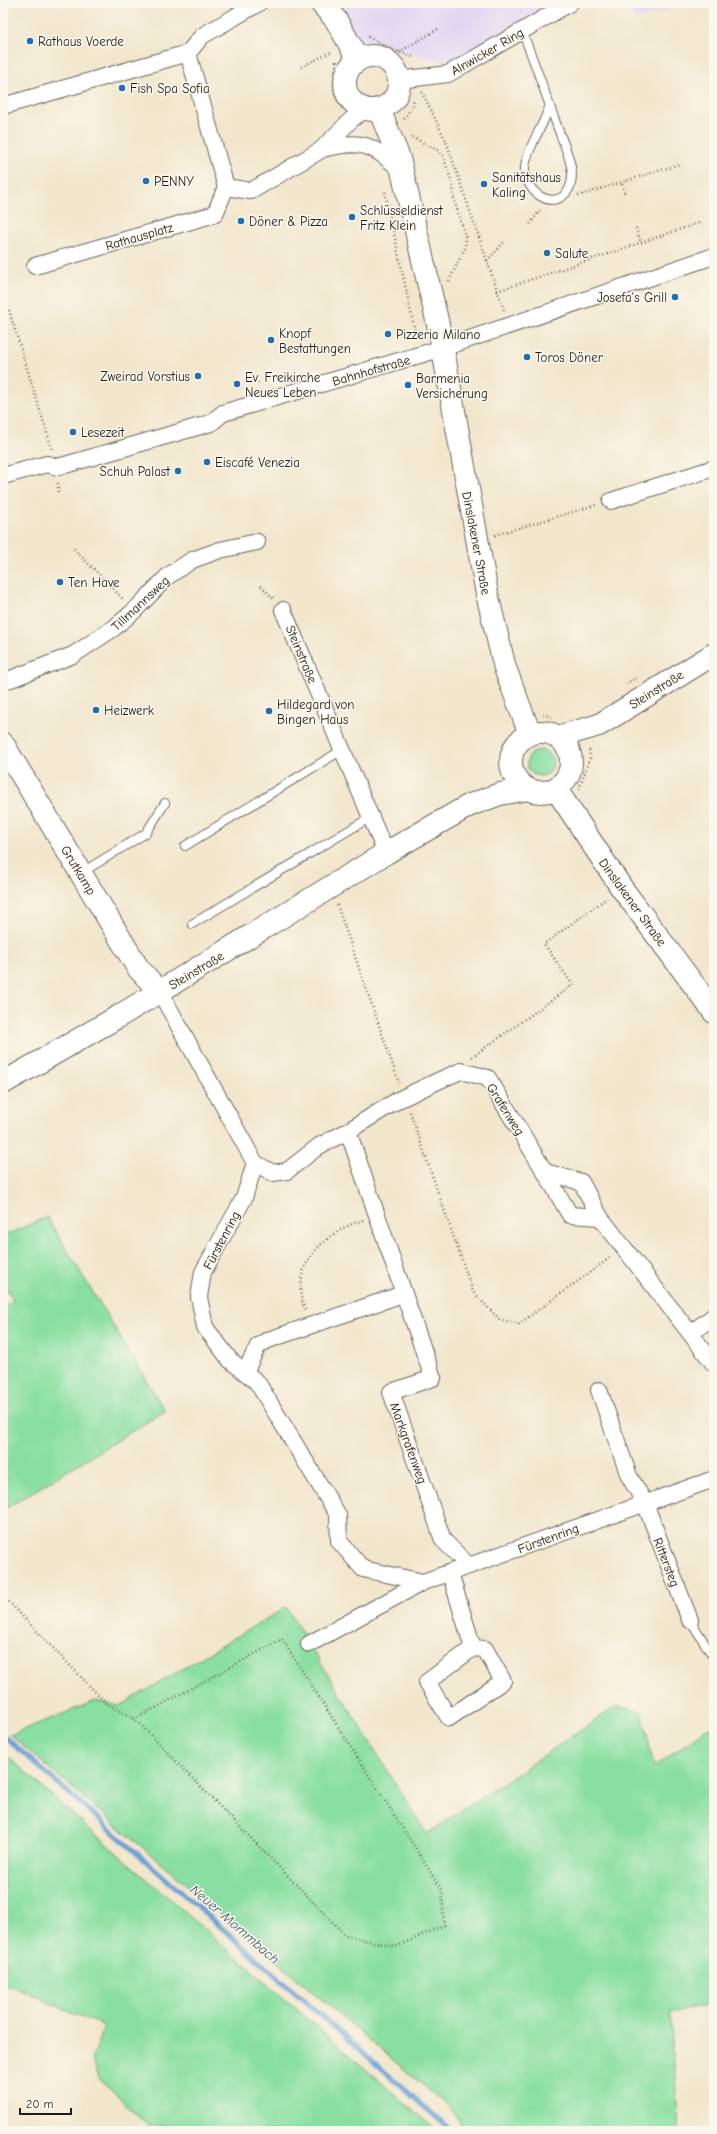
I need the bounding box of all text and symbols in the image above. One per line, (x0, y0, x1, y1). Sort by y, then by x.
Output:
street label: Alnwicker Ring (448, 25, 526, 78)
place label: Rathaus Voerde (38, 34, 124, 49)
marker: Rathaus Voerde (25, 36, 35, 46)
place label: Fish Spa Sofia (130, 81, 210, 96)
marker: Fish Spa Sofia (117, 83, 127, 93)
place label: Sanitätshaus Kaling (492, 170, 561, 200)
place label: PENNY (154, 174, 194, 189)
marker: PENNY (141, 176, 151, 186)
marker: Sanitätshaus Kaling (479, 179, 489, 189)
place label: Schlüsseldienst Fritz Klein (360, 203, 444, 233)
marker: Schlüsseldienst Fritz Klein (347, 212, 357, 222)
place label: Döner & Pizza (249, 214, 328, 229)
marker: Döner & Pizza (236, 216, 246, 226)
street label: Rathausplatz (104, 220, 175, 253)
place label: Salute (555, 246, 589, 261)
marker: Salute (542, 248, 552, 258)
place label: Josefa's Grill (597, 290, 667, 305)
marker: Josefa's Grill (670, 292, 680, 302)
place label: Knopf Bestattungen (279, 326, 351, 356)
place label: Pizzeria Milano (396, 327, 480, 342)
marker: Pizzeria Milano (383, 329, 393, 339)
marker: Knopf Bestattungen (266, 335, 276, 345)
place label: Toros Döner (535, 350, 604, 365)
street label: Bahnhofstraße (330, 352, 412, 389)
marker: Toros Döner (522, 352, 532, 362)
place label: Zweirad Vorstius (100, 369, 190, 384)
place label: Ev. Freikirche Neues Leben (245, 370, 321, 400)
marker: Zweirad Vorstius (193, 371, 203, 381)
place label: Barmenia Versicherung (416, 371, 488, 401)
marker: Ev. Freikirche Neues Leben (232, 379, 242, 389)
marker: Barmenia Versicherung (403, 380, 413, 390)
place label: Lesezeit (81, 425, 125, 440)
marker: Lesezeit (68, 427, 78, 437)
place label: Eiscafé Venezia (215, 455, 300, 470)
marker: Eiscafé Venezia (202, 457, 212, 467)
place label: Schuh Palast (100, 464, 171, 479)
marker: Schuh Palast (173, 466, 183, 476)
street label: Dinslakener Straße (459, 490, 494, 596)
street label: Tillmannsweg (108, 573, 172, 634)
place label: Ten Have (68, 575, 120, 590)
marker: Ten Have (55, 577, 65, 587)
street label: Steinstraße (283, 623, 321, 686)
street label: Steinstraße (626, 667, 687, 712)
place label: Hildegard von Bingen Haus (277, 697, 354, 727)
place label: Heizwerk (104, 703, 155, 718)
marker: Heizwerk (91, 705, 101, 715)
marker: Hildegard von Bingen Haus (264, 706, 274, 716)
street label: Grutkamp (58, 843, 99, 898)
street label: Dinslakener Straße (596, 855, 670, 950)
street label: Steinstraße (166, 948, 227, 993)
street label: Grafenweg (484, 1080, 528, 1138)
street label: Fürstenring (200, 1208, 243, 1272)
street label: Markgrafenweg (387, 1401, 430, 1486)
street label: Fürstenring (516, 1520, 581, 1556)
street label: Rittersteg (650, 1535, 683, 1589)
water label: Neuer Mommbach (187, 1881, 283, 1968)
scale bar (20, 2090, 71, 2116)
text: 20 m (26, 2097, 54, 2111)

